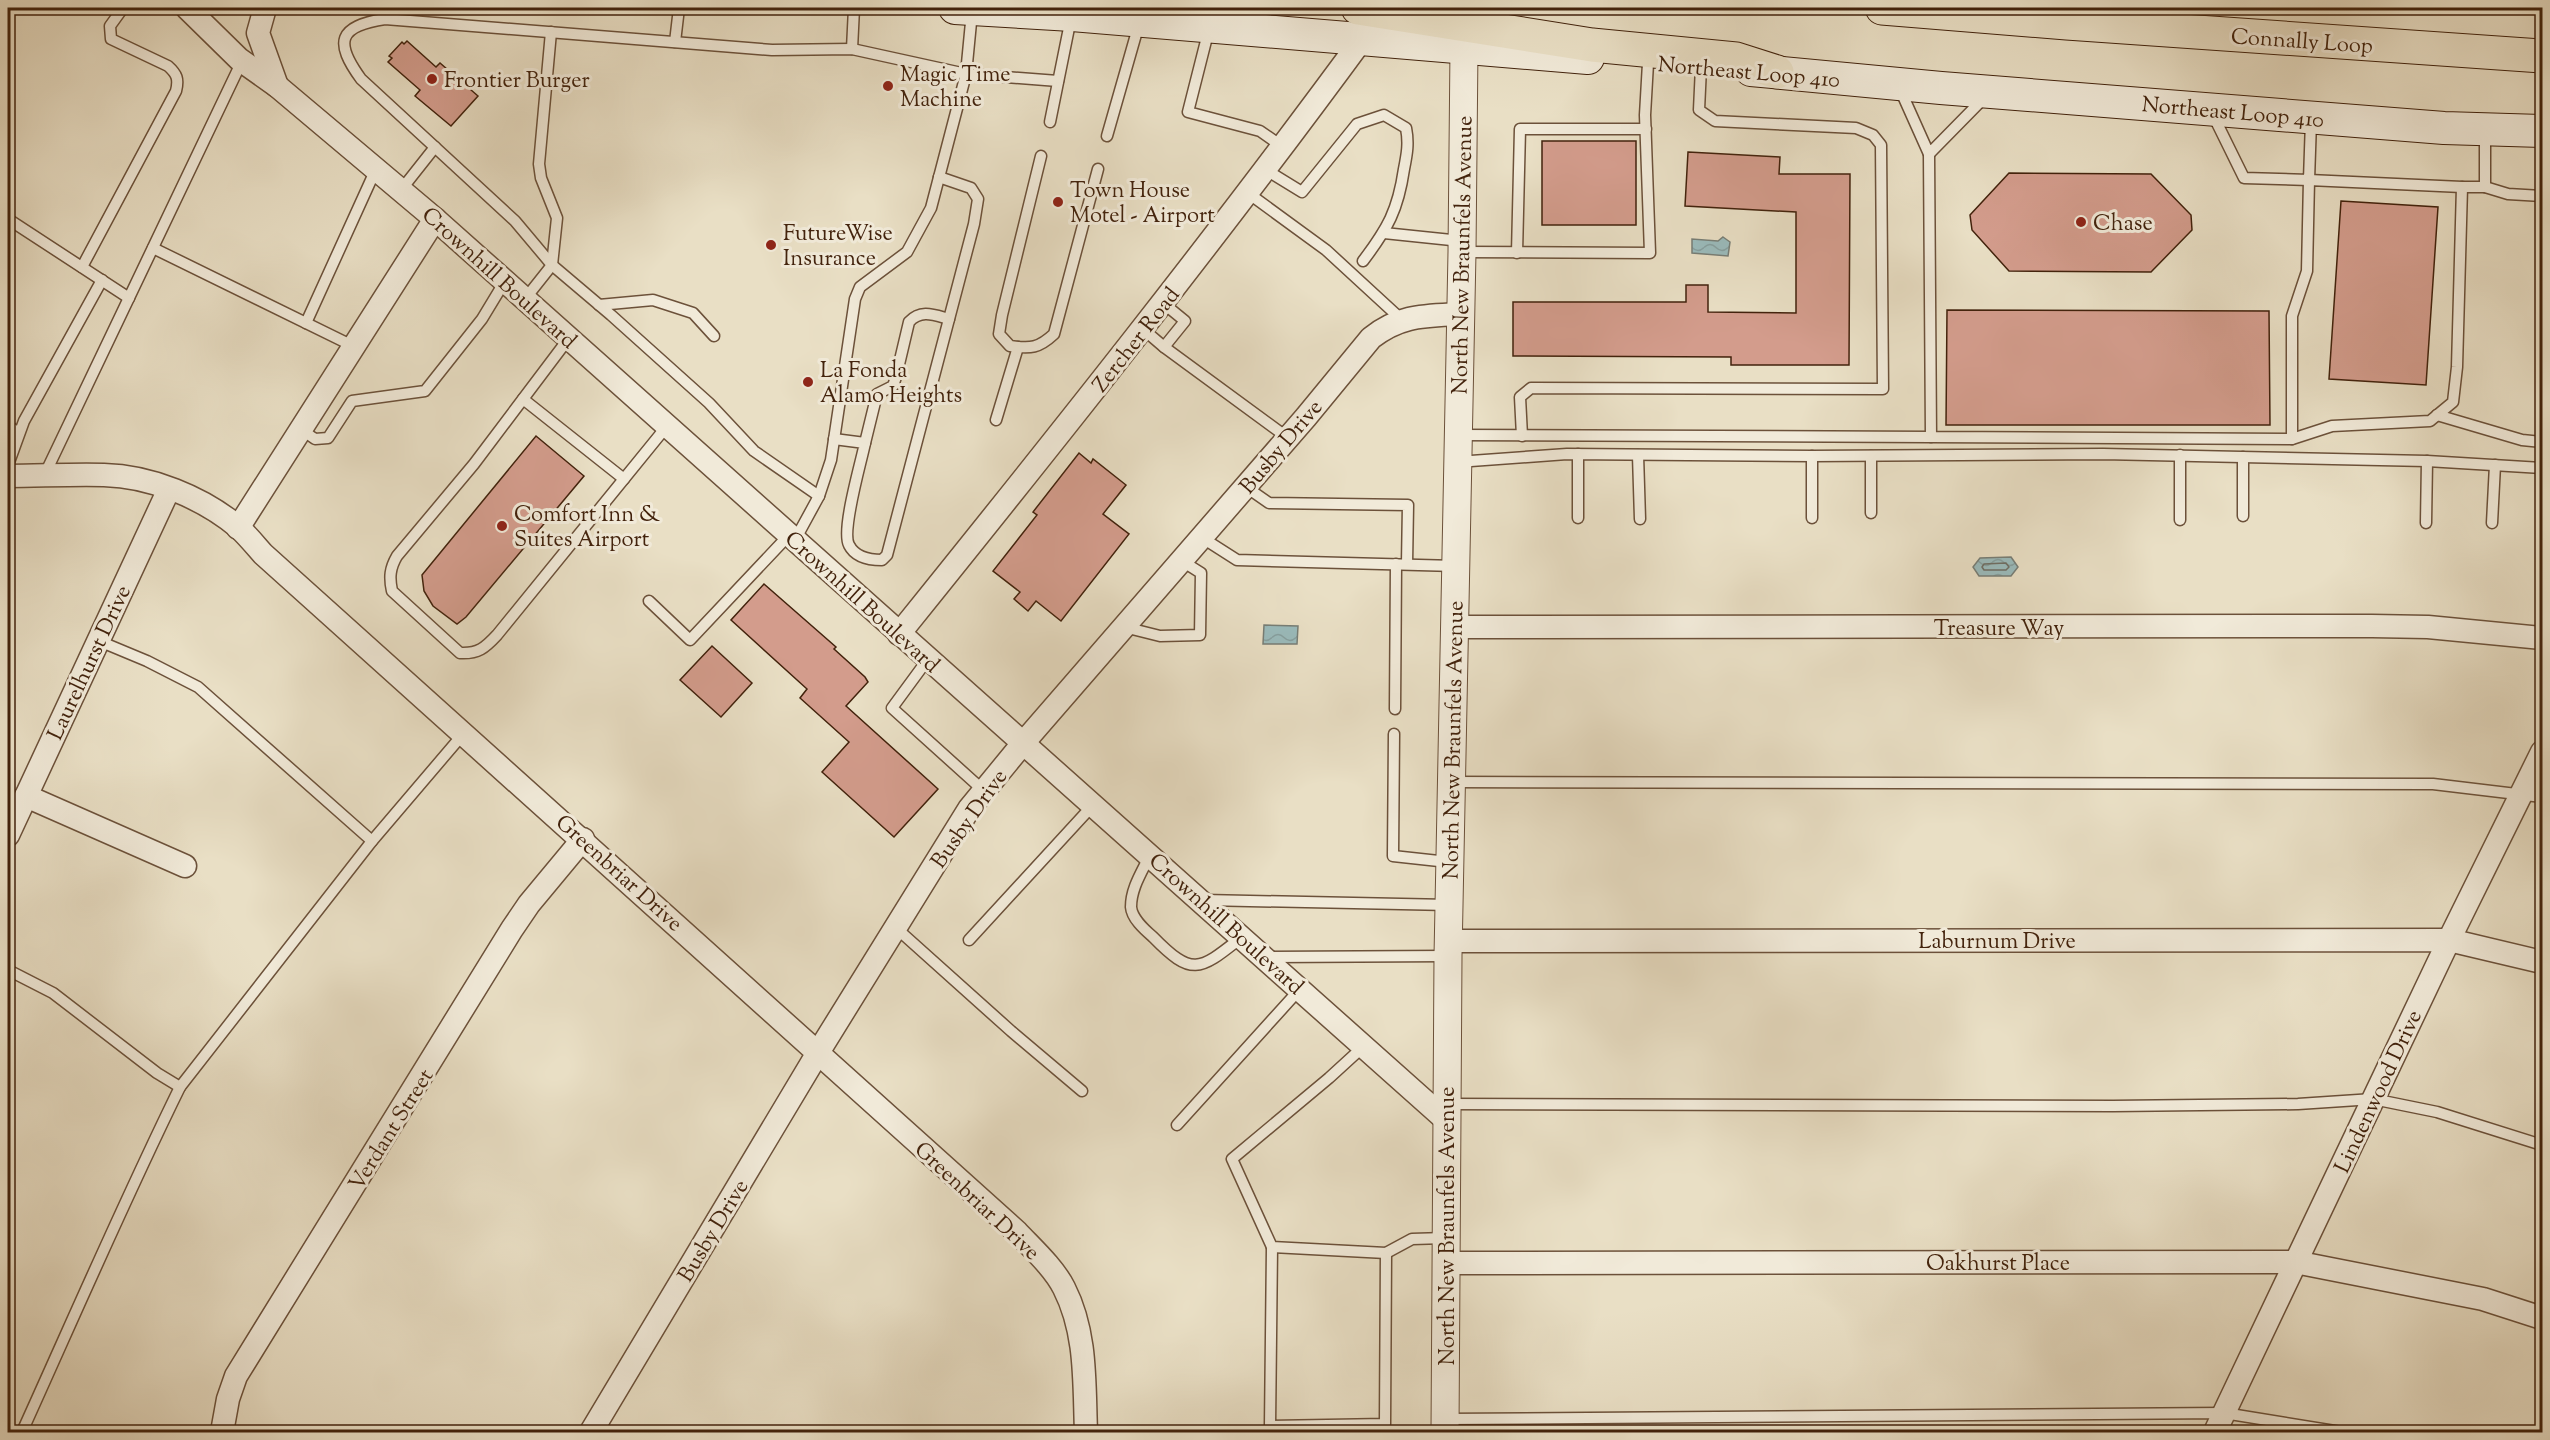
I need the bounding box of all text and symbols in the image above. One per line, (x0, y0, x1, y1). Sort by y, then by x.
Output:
street label: Connally Loop (2230, 22, 2374, 64)
street label: Northeast Loop 410 (1656, 50, 1841, 98)
place label: Magic Time Machine (900, 60, 1010, 117)
place label: Frontier Burger (444, 66, 590, 98)
marker: Frontier Burger (425, 72, 439, 86)
marker: Magic Time Machine (881, 79, 895, 93)
street label: Northeast Loop 410 (2140, 90, 2325, 138)
street label: North New Braunfels Avenue (1446, 115, 1482, 395)
place label: Town House Motel - Airport (1070, 176, 1215, 233)
marker: Town House Motel - Airport (1051, 195, 1065, 209)
street label: Crownhill Boulevard (413, 201, 583, 358)
place label: Chase (2093, 209, 2153, 241)
marker: Chase (2074, 215, 2088, 229)
place label: FutureWise Insurance (783, 219, 893, 276)
marker: FutureWise Insurance (764, 238, 778, 252)
street label: Zercher Road (1086, 281, 1189, 400)
place label: La Fonda Alamo Heights (820, 356, 962, 413)
marker: La Fonda Alamo Heights (801, 375, 815, 389)
street label: Busby Drive (1233, 394, 1331, 502)
place label: Comfort Inn & Suites Airport (514, 500, 660, 557)
marker: Comfort Inn & Suites Airport (495, 519, 509, 533)
street label: Crownhill Boulevard (776, 525, 946, 682)
street label: Laurelhurst Drive (41, 581, 141, 746)
street label: North New Braunfels Avenue (1437, 600, 1473, 880)
street label: Treasure Way (1934, 614, 2064, 646)
street label: Busby Drive (924, 763, 1017, 876)
street label: Greenbriar Drive (547, 808, 689, 940)
street label: Crownhill Boulevard (1140, 847, 1310, 1004)
street label: Laburnum Drive (1918, 927, 2076, 959)
street label: Lindenwood Drive (2328, 1005, 2432, 1179)
street label: Verdant Street (342, 1063, 443, 1198)
street label: North New Braunfels Avenue (1433, 1087, 1465, 1365)
street label: Greenbriar Drive (906, 1135, 1046, 1269)
street label: Busby Drive (671, 1174, 758, 1289)
street label: Oakhurst Place (1926, 1249, 2070, 1281)

